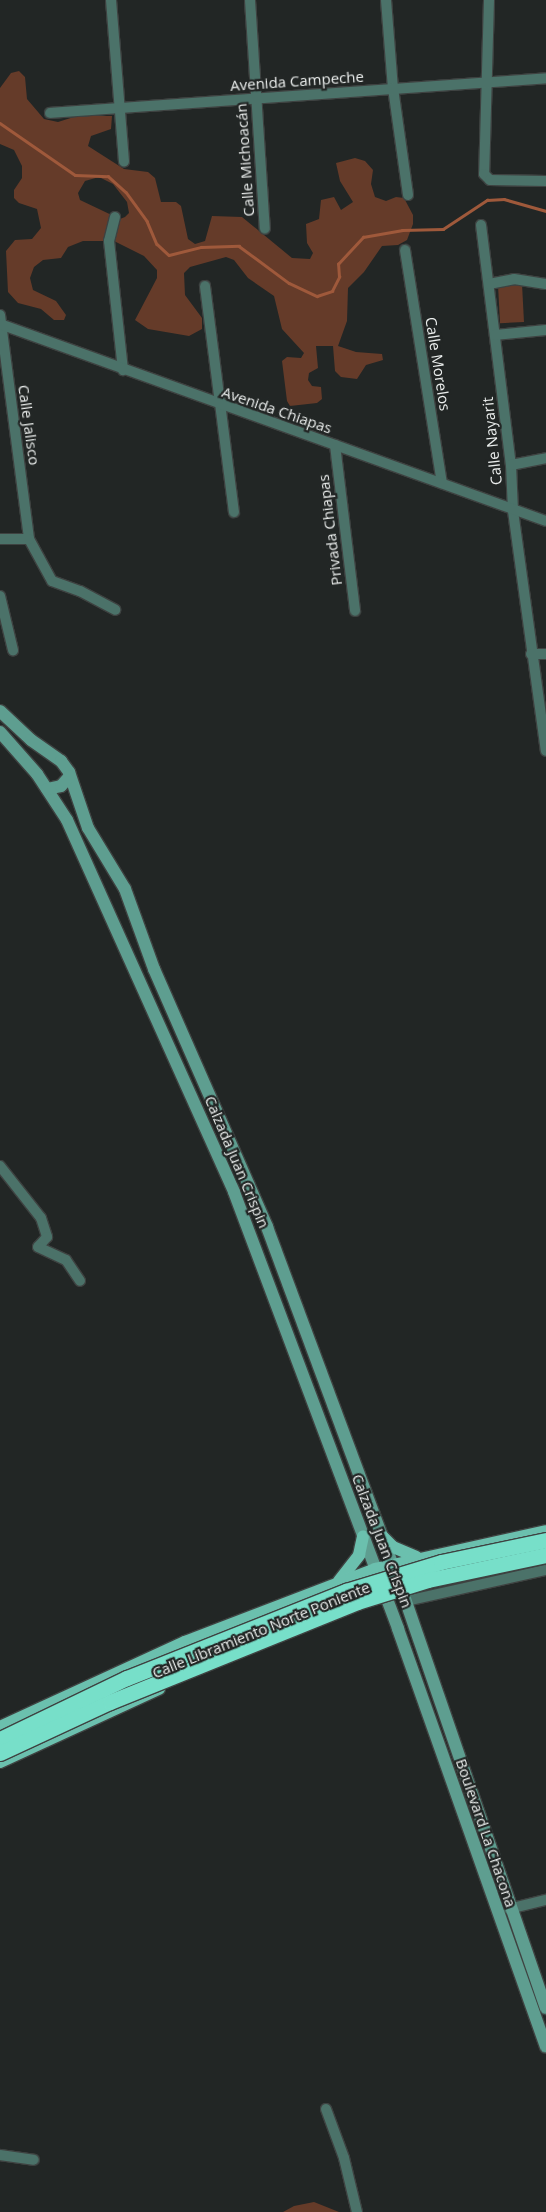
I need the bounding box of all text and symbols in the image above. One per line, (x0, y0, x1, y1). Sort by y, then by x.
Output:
street label: Avenida Campeche (230, 67, 364, 95)
street label: Calle Michoacán (232, 103, 258, 217)
street label: Calle Morelos (422, 316, 454, 412)
street label: Avenida Chiapas (220, 383, 334, 437)
street label: Calle Jalisco (14, 384, 44, 466)
street label: Calle Nayarit (478, 396, 506, 486)
street label: Privada Chiapas (314, 474, 346, 586)
street label: Calzada Juan Crispin (201, 1093, 273, 1231)
street label: Calzada Juan Crispin (348, 1472, 416, 1610)
street label: Calle Libramiento Norte Poniente (150, 1578, 372, 1682)
street label: Boulevard La Chacona (452, 1756, 520, 1910)

